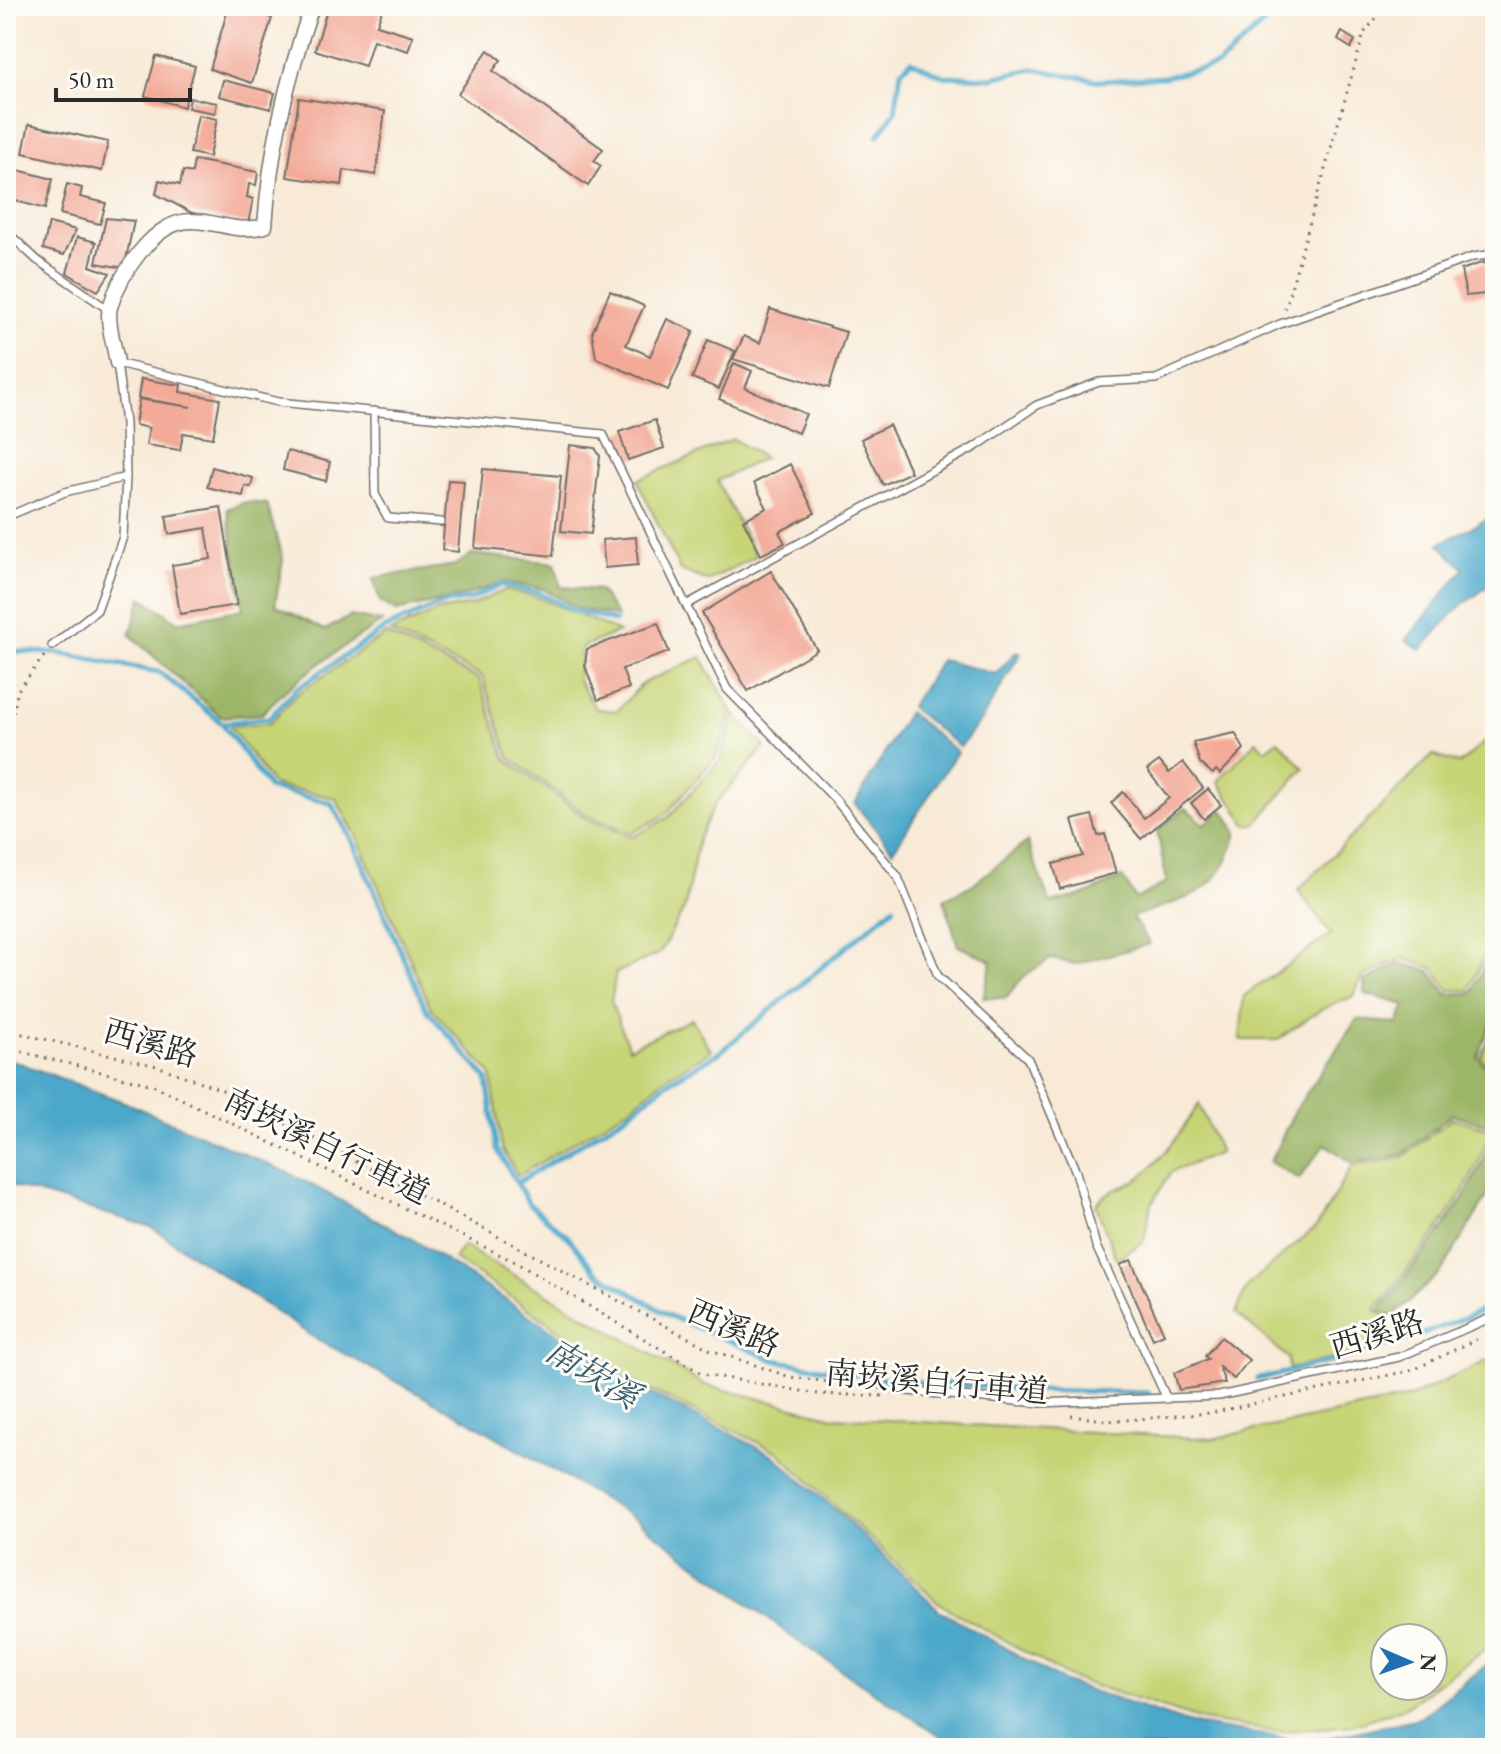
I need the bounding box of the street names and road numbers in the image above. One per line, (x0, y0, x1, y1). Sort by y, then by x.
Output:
street label: 西溪路 (99, 1010, 203, 1076)
street label: 南崁溪自行車道 (217, 1078, 437, 1214)
street label: 西溪路 (682, 1290, 786, 1366)
street label: 西溪路 (1325, 1300, 1429, 1368)
street label: 南崁溪自行車道 (824, 1351, 1050, 1413)

